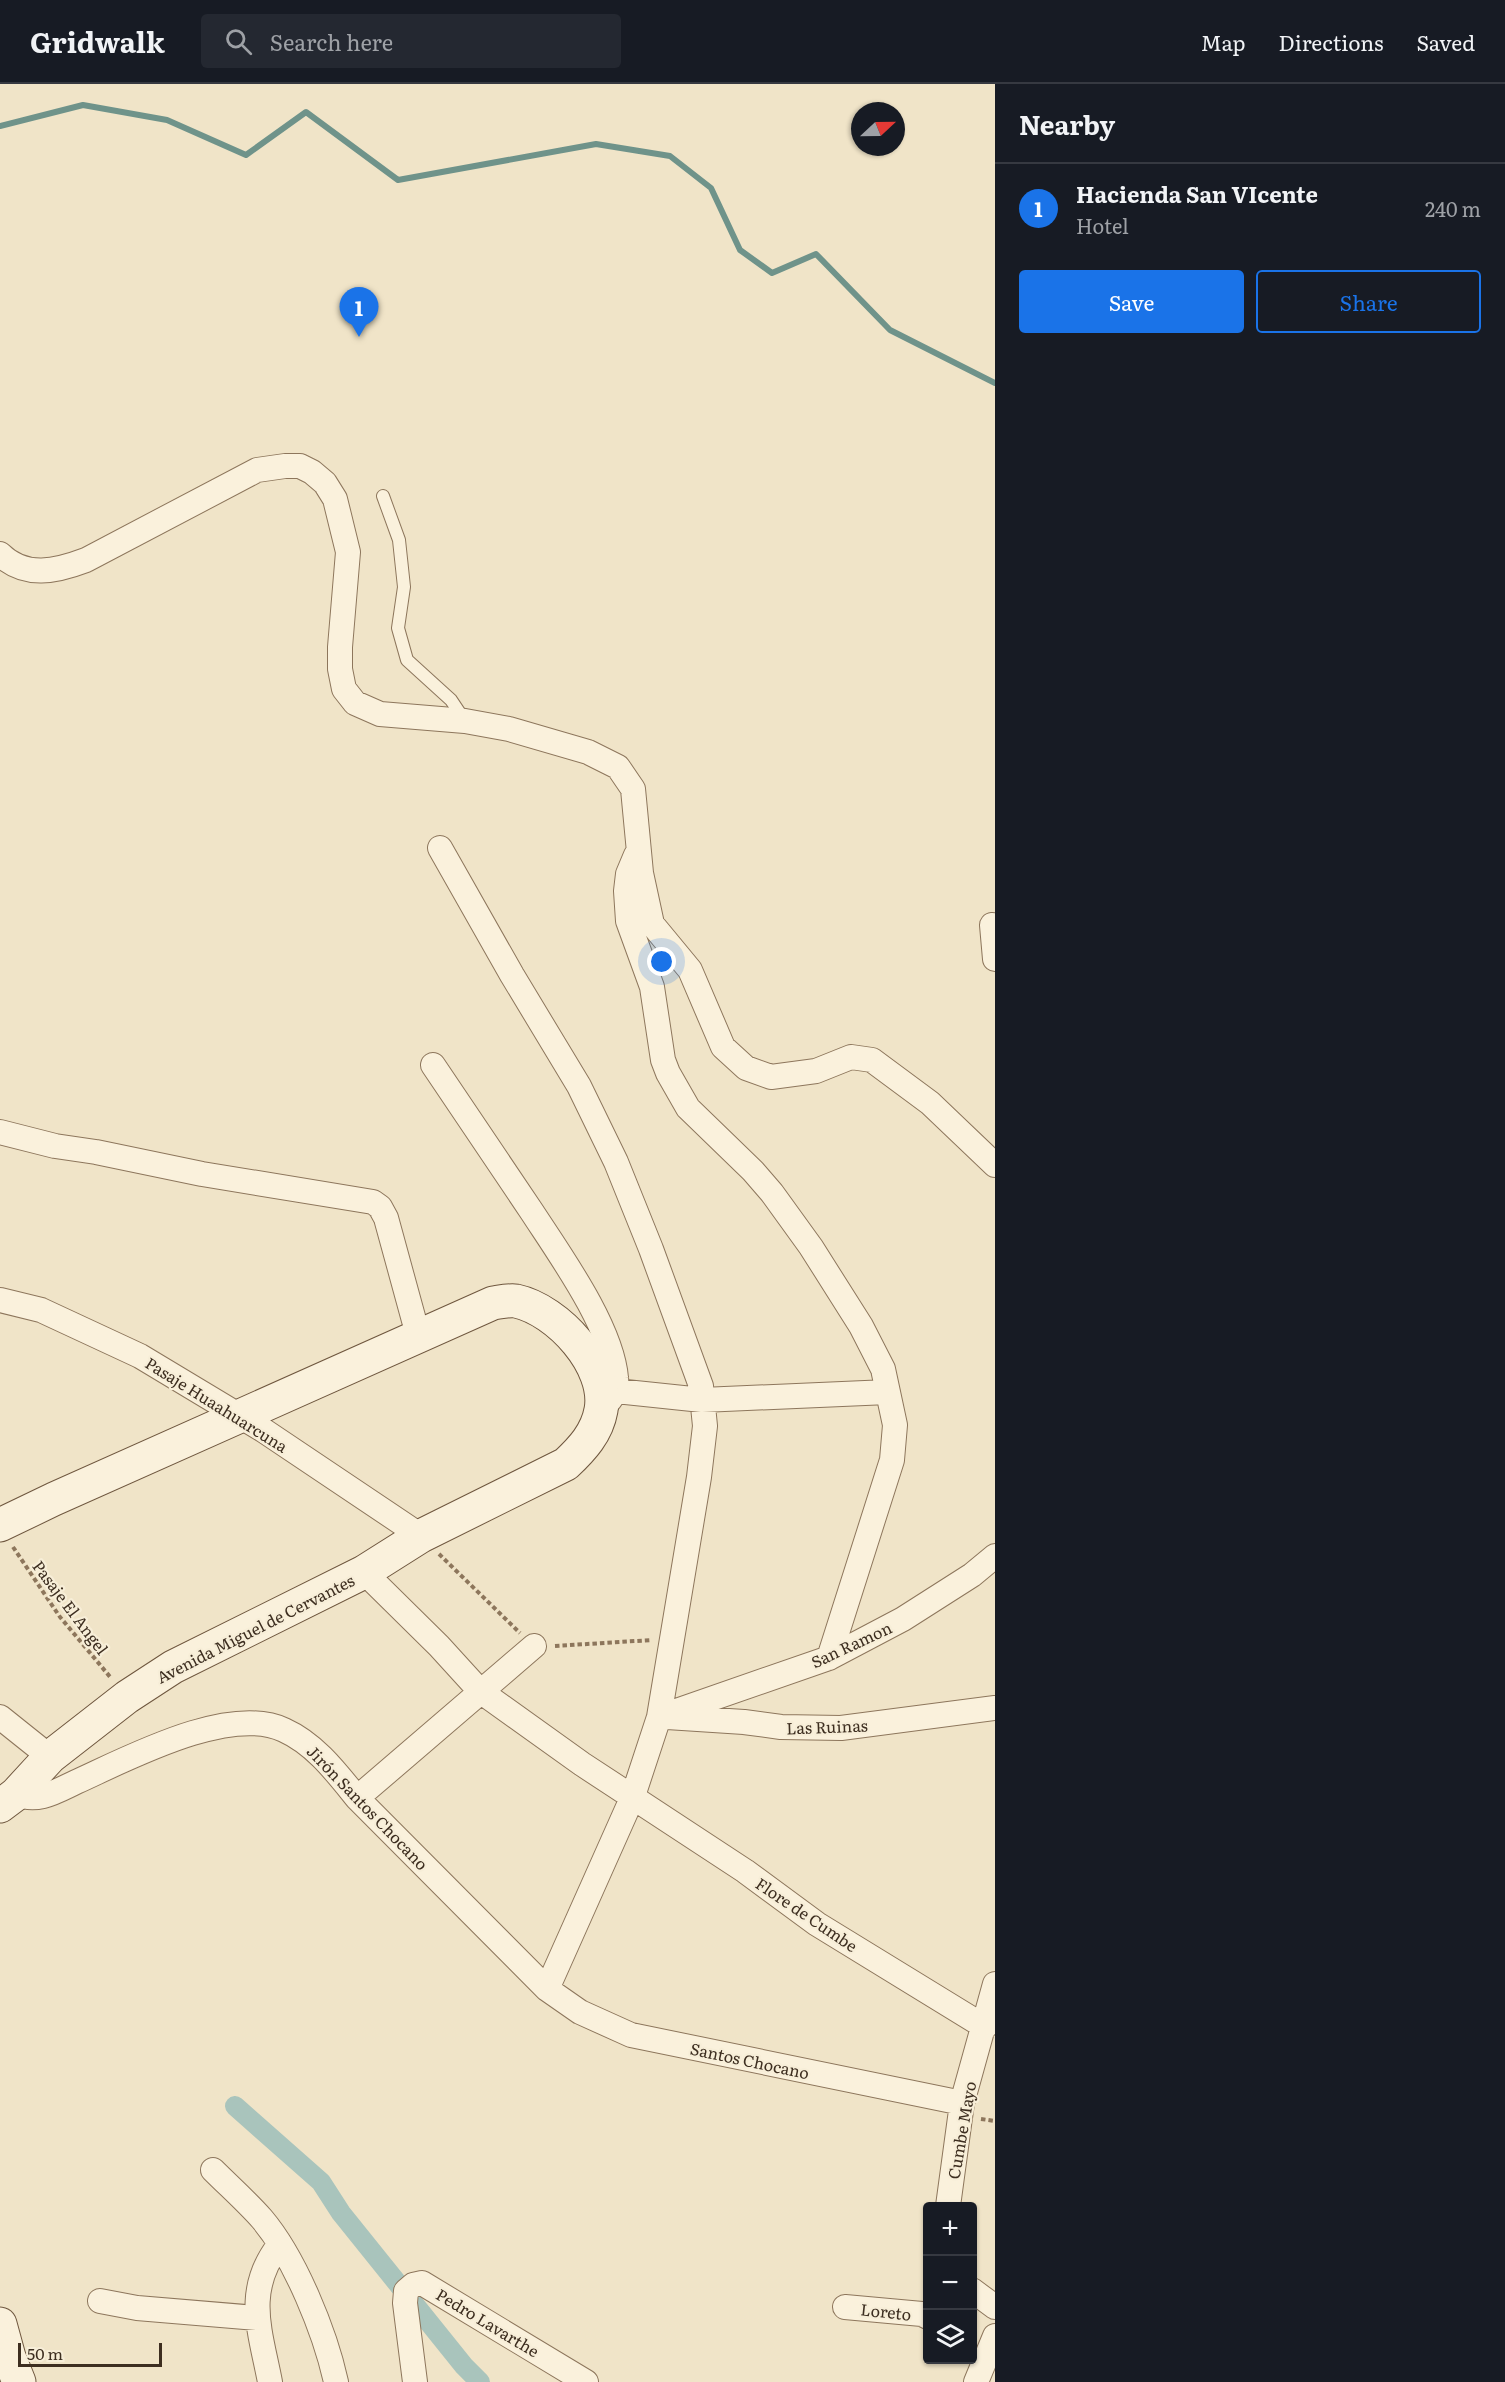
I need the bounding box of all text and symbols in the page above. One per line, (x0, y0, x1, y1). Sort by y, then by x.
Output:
search box (201, 14, 621, 68)
text: Gridwalk (30, 20, 165, 62)
icon: search (222, 25, 255, 58)
text: Search here (270, 25, 393, 58)
text: Map (1201, 26, 1246, 57)
text: Directions (1279, 26, 1384, 57)
text: Saved (1417, 26, 1475, 57)
north arrow (851, 102, 905, 156)
text: Nearby (1019, 104, 1115, 143)
text: Hacienda San VIcente (1076, 177, 1318, 210)
text: 1 (1034, 193, 1043, 223)
text: 240 m (1425, 193, 1481, 223)
text: Hotel (1076, 210, 1129, 240)
button: Save (1019, 270, 1244, 333)
button: Share (1256, 270, 1481, 333)
pin: 1 (340, 288, 378, 337)
your location (647, 947, 676, 976)
street label: Pasaje Huaahuarcuna (141, 1350, 293, 1458)
street label: Pasaje El Angel (27, 1555, 115, 1659)
street label: Avenida Miguel de Cervantes (152, 1567, 358, 1689)
street label: San Ramon (807, 1615, 896, 1673)
street label: Las Ruinas (786, 1713, 868, 1739)
street label: Jirón Santos Chocano (302, 1739, 434, 1875)
street label: Flore de Cumbe (751, 1871, 863, 1957)
street label: Santos Chocano (688, 2036, 812, 2084)
street label: Cumbe Mayo (941, 2079, 981, 2181)
map controls (923, 2202, 977, 2364)
button: + (923, 2202, 977, 2256)
button: − (923, 2256, 977, 2310)
street label: Pedro Lavarthe (432, 2282, 544, 2362)
street label: Loreto (860, 2296, 912, 2326)
button: layers (923, 2310, 977, 2364)
scale bar (18, 2340, 162, 2368)
text: 50 m (27, 2341, 63, 2365)

